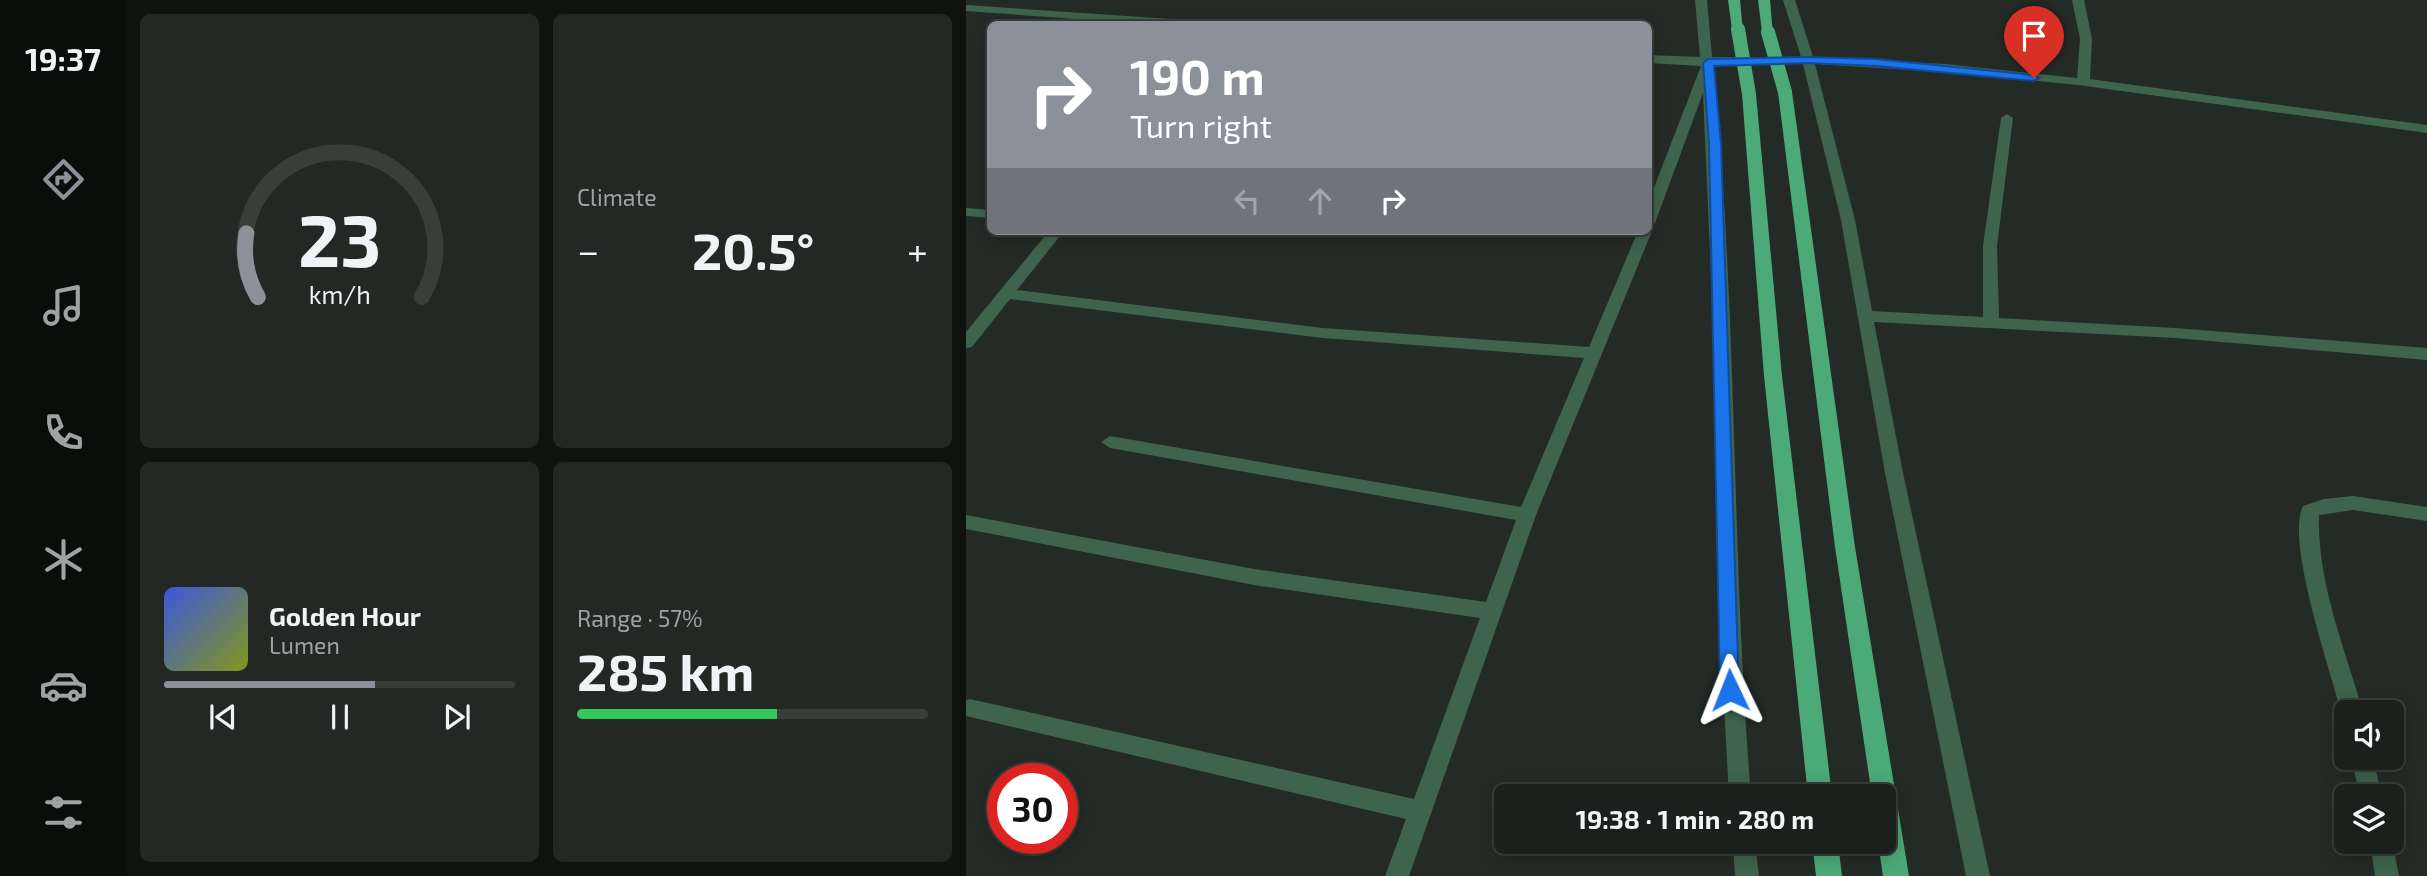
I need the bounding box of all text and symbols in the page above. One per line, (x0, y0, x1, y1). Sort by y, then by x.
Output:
pin (2004, 6, 2064, 78)
icon: arrive (2015, 17, 2053, 55)
text: 19:37 (25, 39, 101, 77)
text: 190 m (1130, 46, 1265, 105)
icon: right (1015, 49, 1106, 140)
text: Turn right (1130, 106, 1272, 144)
icon: directions (39, 155, 88, 204)
icon: left (1228, 182, 1266, 220)
icon: ahead (1301, 182, 1339, 220)
icon: right (1374, 182, 1412, 220)
text: Climate (577, 183, 657, 211)
text: 23 (298, 194, 381, 282)
text: 20.5° (692, 218, 814, 280)
text: − (577, 227, 599, 273)
text: + (907, 227, 928, 273)
text: km/h (308, 279, 371, 309)
icon: music (39, 281, 88, 330)
icon: phone (39, 408, 88, 457)
icon: climate (39, 535, 88, 584)
text: Golden Hour (269, 600, 421, 631)
text: Range · 57% (577, 604, 703, 632)
text: Lumen (269, 631, 340, 659)
text: 285 km (577, 639, 754, 701)
position arrow (1693, 653, 1767, 727)
icon: car (39, 661, 88, 710)
icon: previous (204, 698, 242, 736)
icon: pause (321, 698, 359, 736)
icon: next (438, 698, 476, 736)
map controls (2334, 700, 2404, 854)
button: sound (2334, 700, 2404, 770)
speed limit sign: 30 (987, 763, 1078, 854)
button: layers (2334, 784, 2404, 854)
icon: filters (39, 788, 88, 837)
text: 19:38 · 1 min · 280 m (1576, 803, 1814, 834)

